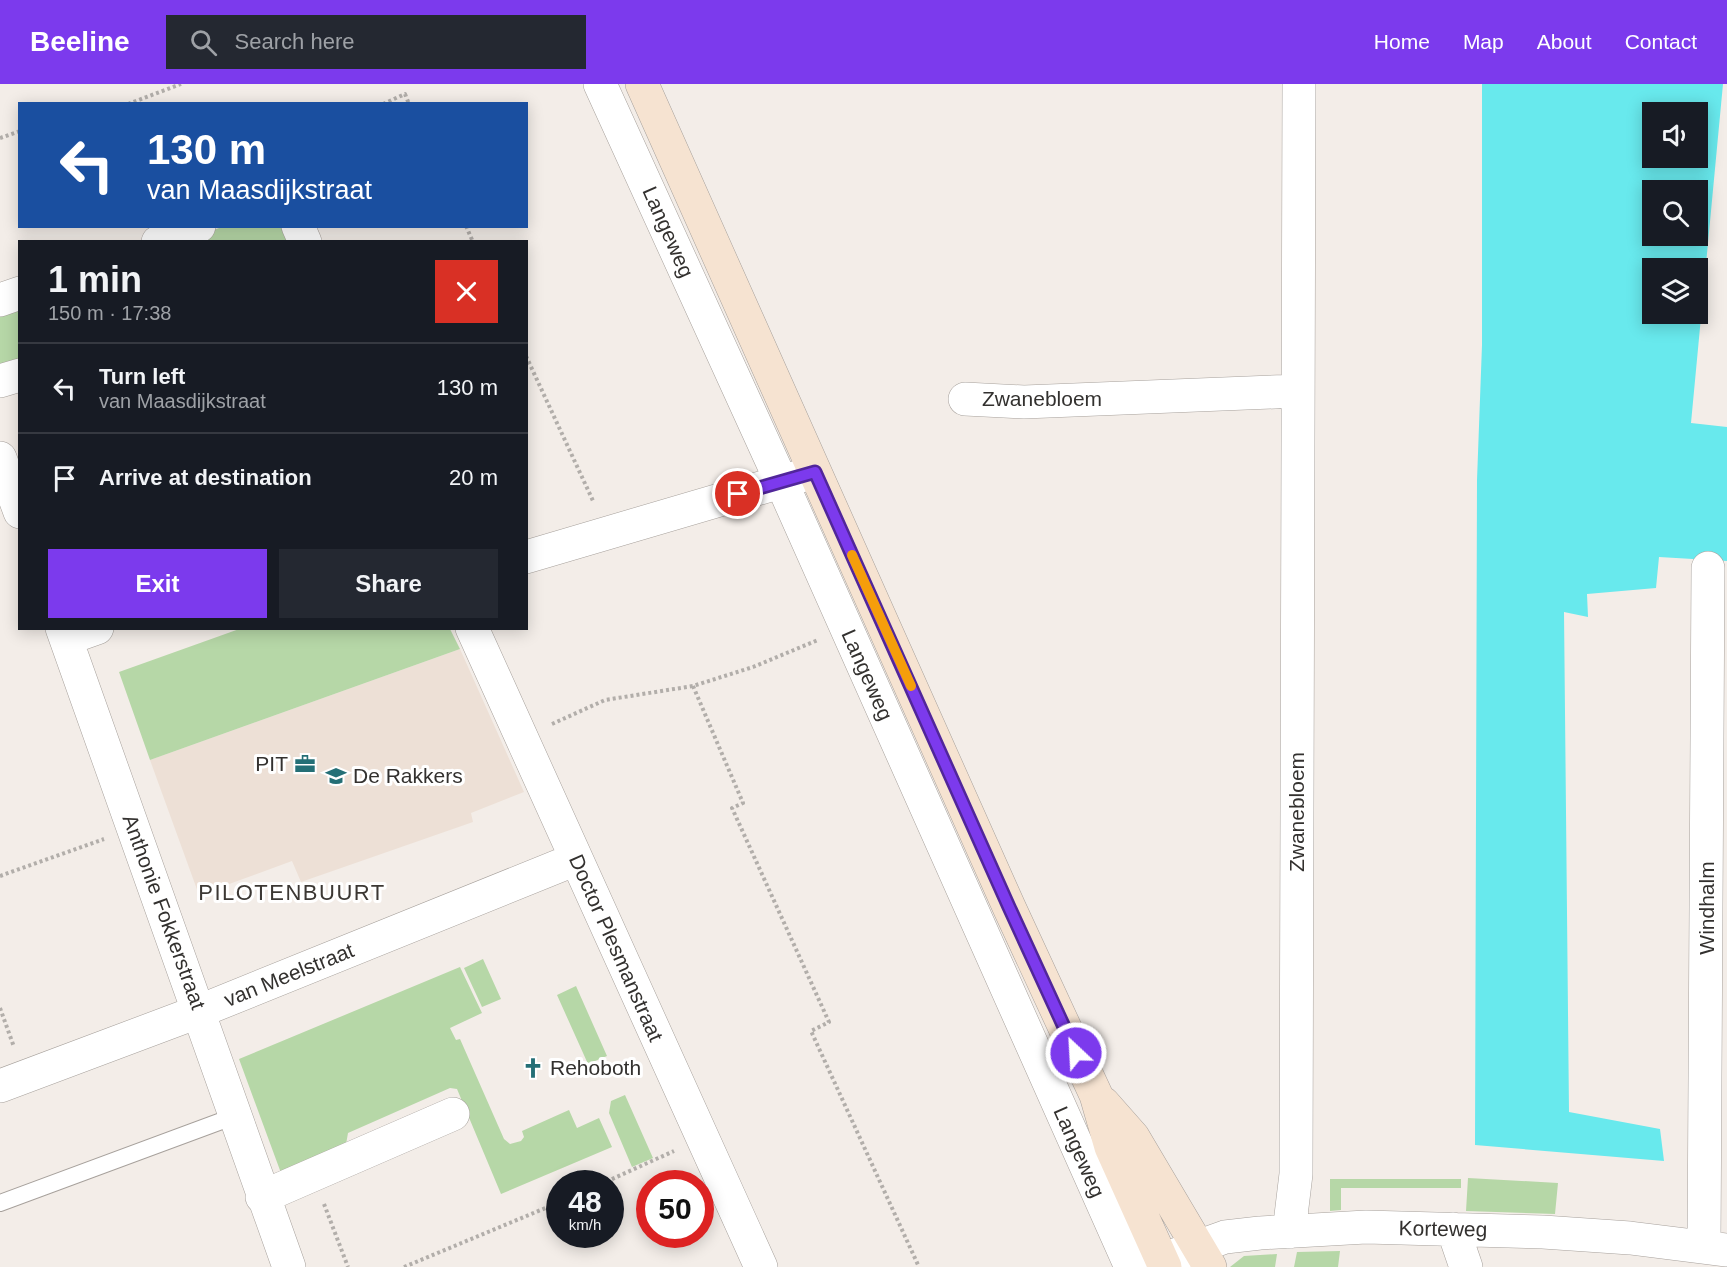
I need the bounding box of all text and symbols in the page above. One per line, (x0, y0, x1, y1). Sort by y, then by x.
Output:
search box (166, 15, 586, 69)
text: Beeline (30, 26, 130, 57)
icon: search (187, 26, 220, 59)
text: Search here (235, 29, 354, 54)
text: Home (1374, 30, 1430, 53)
text: Map (1463, 30, 1504, 53)
text: About (1537, 30, 1592, 53)
text: Contact (1625, 30, 1697, 53)
map controls (1642, 102, 1708, 324)
button: sound (1642, 102, 1708, 168)
icon: left (48, 126, 126, 204)
text: 130 m (147, 126, 266, 173)
text: van Maasdijkstraat (147, 175, 372, 205)
button: search (1642, 180, 1708, 246)
street label: Langeweg (638, 183, 699, 281)
button: layers (1642, 258, 1708, 324)
text: 1 min (48, 259, 142, 300)
button: close (435, 260, 498, 323)
text: 150 m · 17:38 (48, 302, 171, 324)
text: Turn left (99, 364, 185, 389)
icon: left (48, 372, 81, 405)
text: 130 m (437, 375, 498, 400)
street label: Zwanebloem (982, 387, 1102, 410)
text: van Maasdijkstraat (99, 390, 266, 412)
icon: arrive (48, 462, 81, 495)
text: Arrive at destination (99, 465, 312, 490)
text: 20 m (449, 465, 498, 490)
pin (712, 468, 763, 519)
icon: arrive (721, 477, 754, 510)
button: Exit (48, 549, 267, 618)
button: Share (279, 549, 498, 618)
street label: Langeweg (837, 626, 898, 724)
place label: PIT (255, 752, 288, 775)
office icon: PIT (293, 752, 317, 776)
street label: Zwanebloem (1285, 752, 1308, 872)
school or university icon: De Rakkers (324, 764, 348, 788)
place label: De Rakkers (353, 764, 463, 787)
street label: Anthonie Fokkerstraat (119, 811, 210, 1012)
street label: Doctor Plesmanstraat (565, 851, 668, 1045)
street label: Windhalm (1695, 861, 1718, 955)
district label: PILOTENBUURT (198, 880, 386, 905)
street label: van Meelstraat (221, 938, 357, 1011)
position arrow (1044, 1021, 1108, 1085)
church icon: Rehoboth (521, 1056, 545, 1080)
place label: Rehoboth (550, 1056, 641, 1079)
street label: Langeweg (1049, 1103, 1110, 1201)
speed limit sign: 50 (636, 1170, 714, 1248)
text: 48 (568, 1185, 602, 1218)
text: km/h (569, 1216, 601, 1233)
street label: Korteweg (1398, 1216, 1488, 1241)

